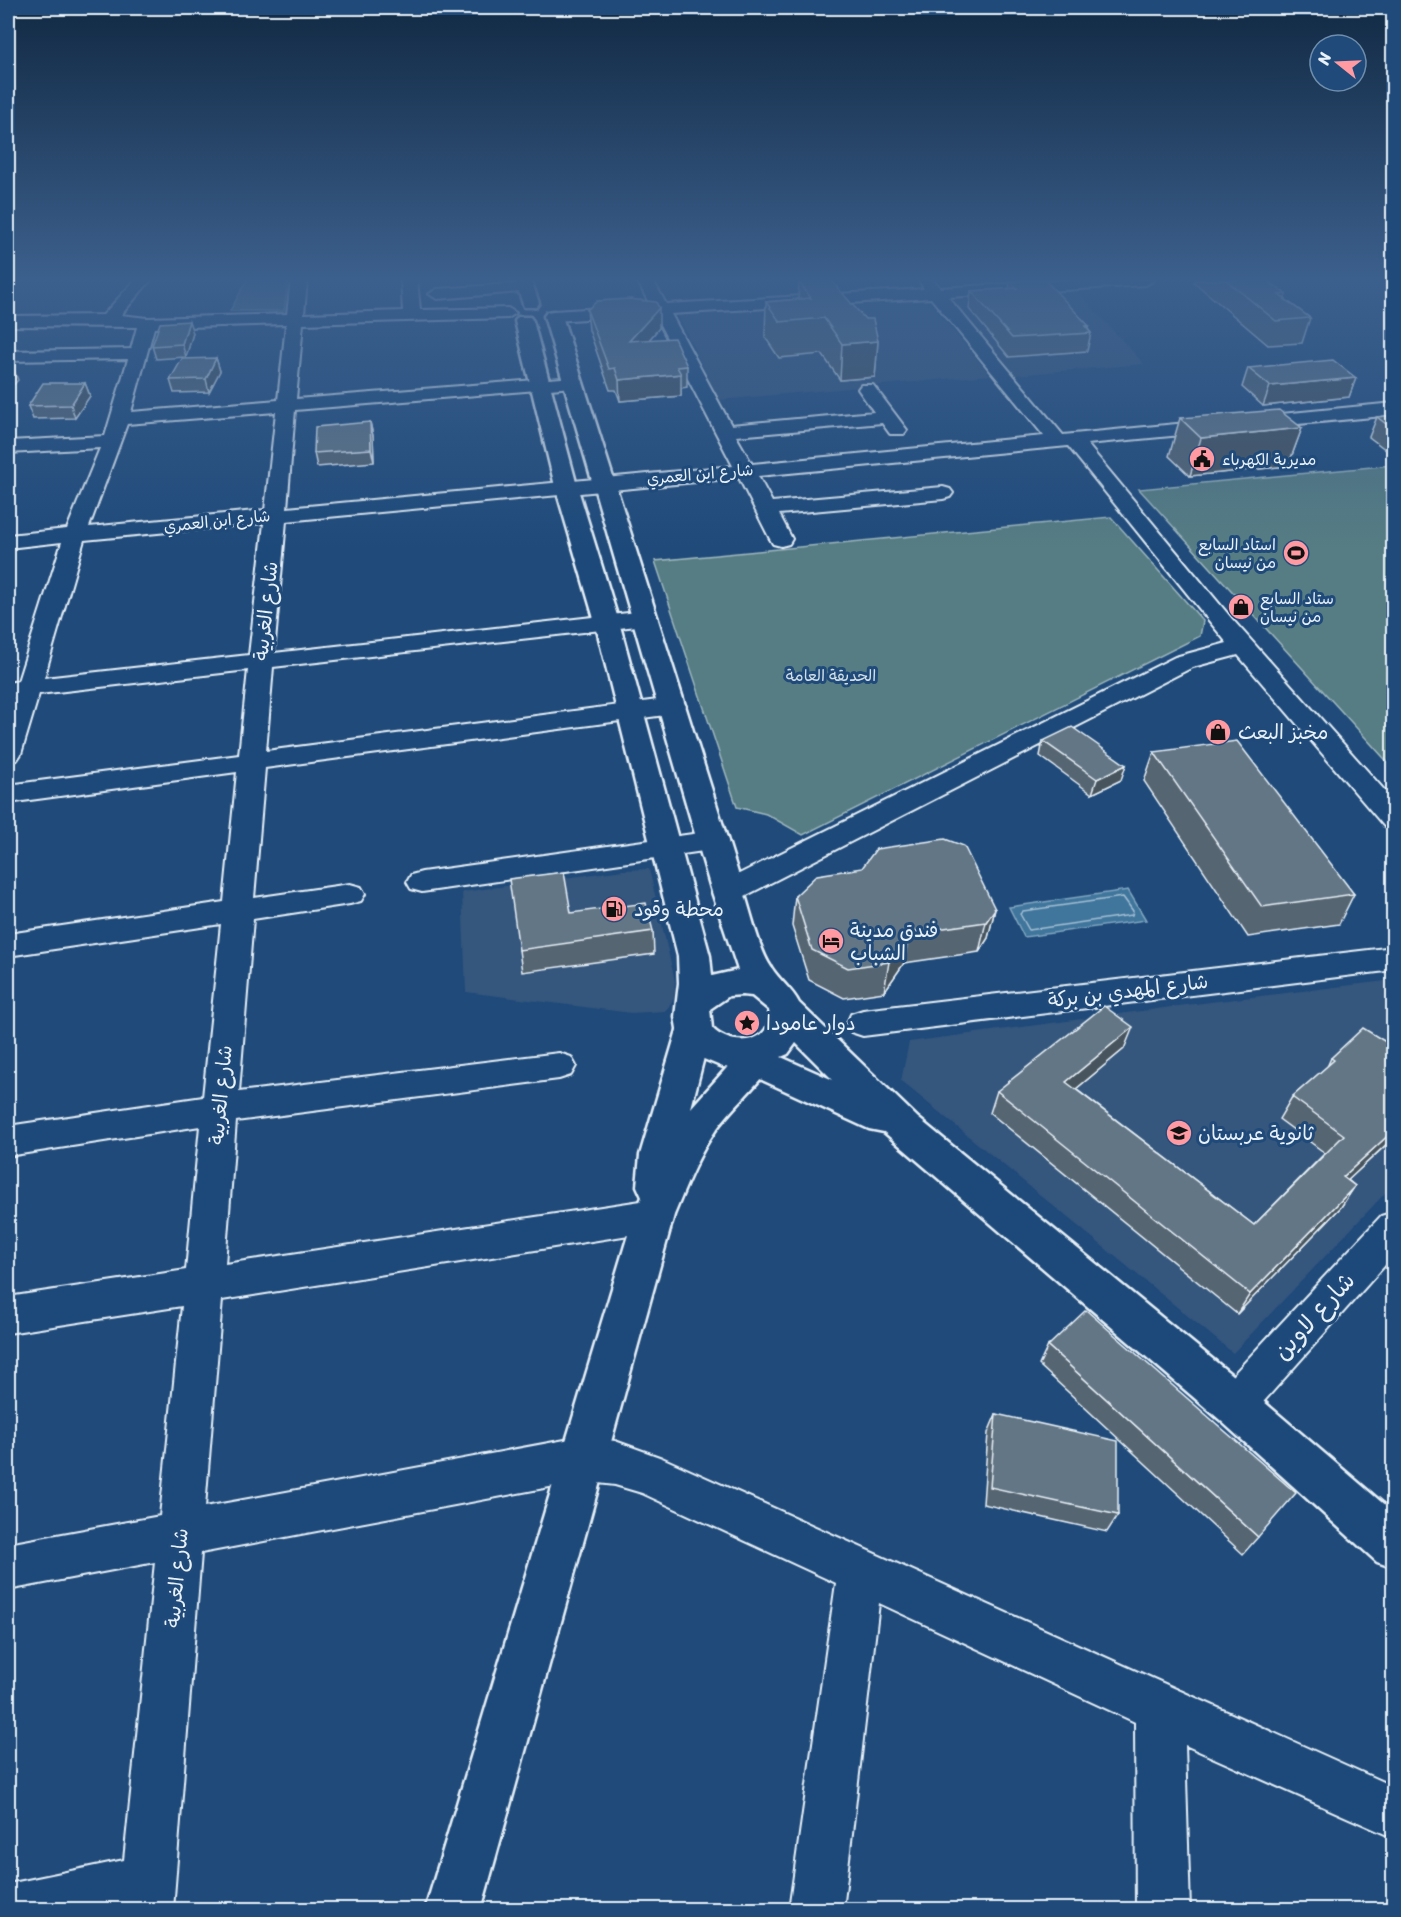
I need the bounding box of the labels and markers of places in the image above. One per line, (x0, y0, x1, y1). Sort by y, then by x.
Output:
public building icon: مديرية الكهرباء (1187, 444, 1217, 474)
place label: مديرية الكهرباء (1222, 445, 1316, 474)
place label: استاد السابع من نيسان (1198, 530, 1276, 577)
sports icon: استاد السابع من نيسان (1281, 538, 1311, 568)
place label: ستاد السابع من نيسان (1260, 584, 1334, 631)
shop icon: ستاد السابع من نيسان (1226, 592, 1256, 622)
place label: مخبز البعث (1238, 715, 1328, 750)
shop icon: مخبز البعث (1203, 717, 1233, 747)
place label: محطة وقود (634, 892, 724, 927)
fuel station icon: محطة وقود (599, 894, 629, 924)
place label: فندق مدينة الشباب (850, 913, 938, 971)
hotel icon: فندق مدينة الشباب (816, 926, 846, 956)
place label: دوار عامودا (766, 1006, 856, 1041)
place icon: دوار عامودا (732, 1008, 762, 1038)
place label: ثانوية عربستان (1198, 1116, 1315, 1151)
school or university icon: ثانوية عربستان (1164, 1118, 1194, 1148)

